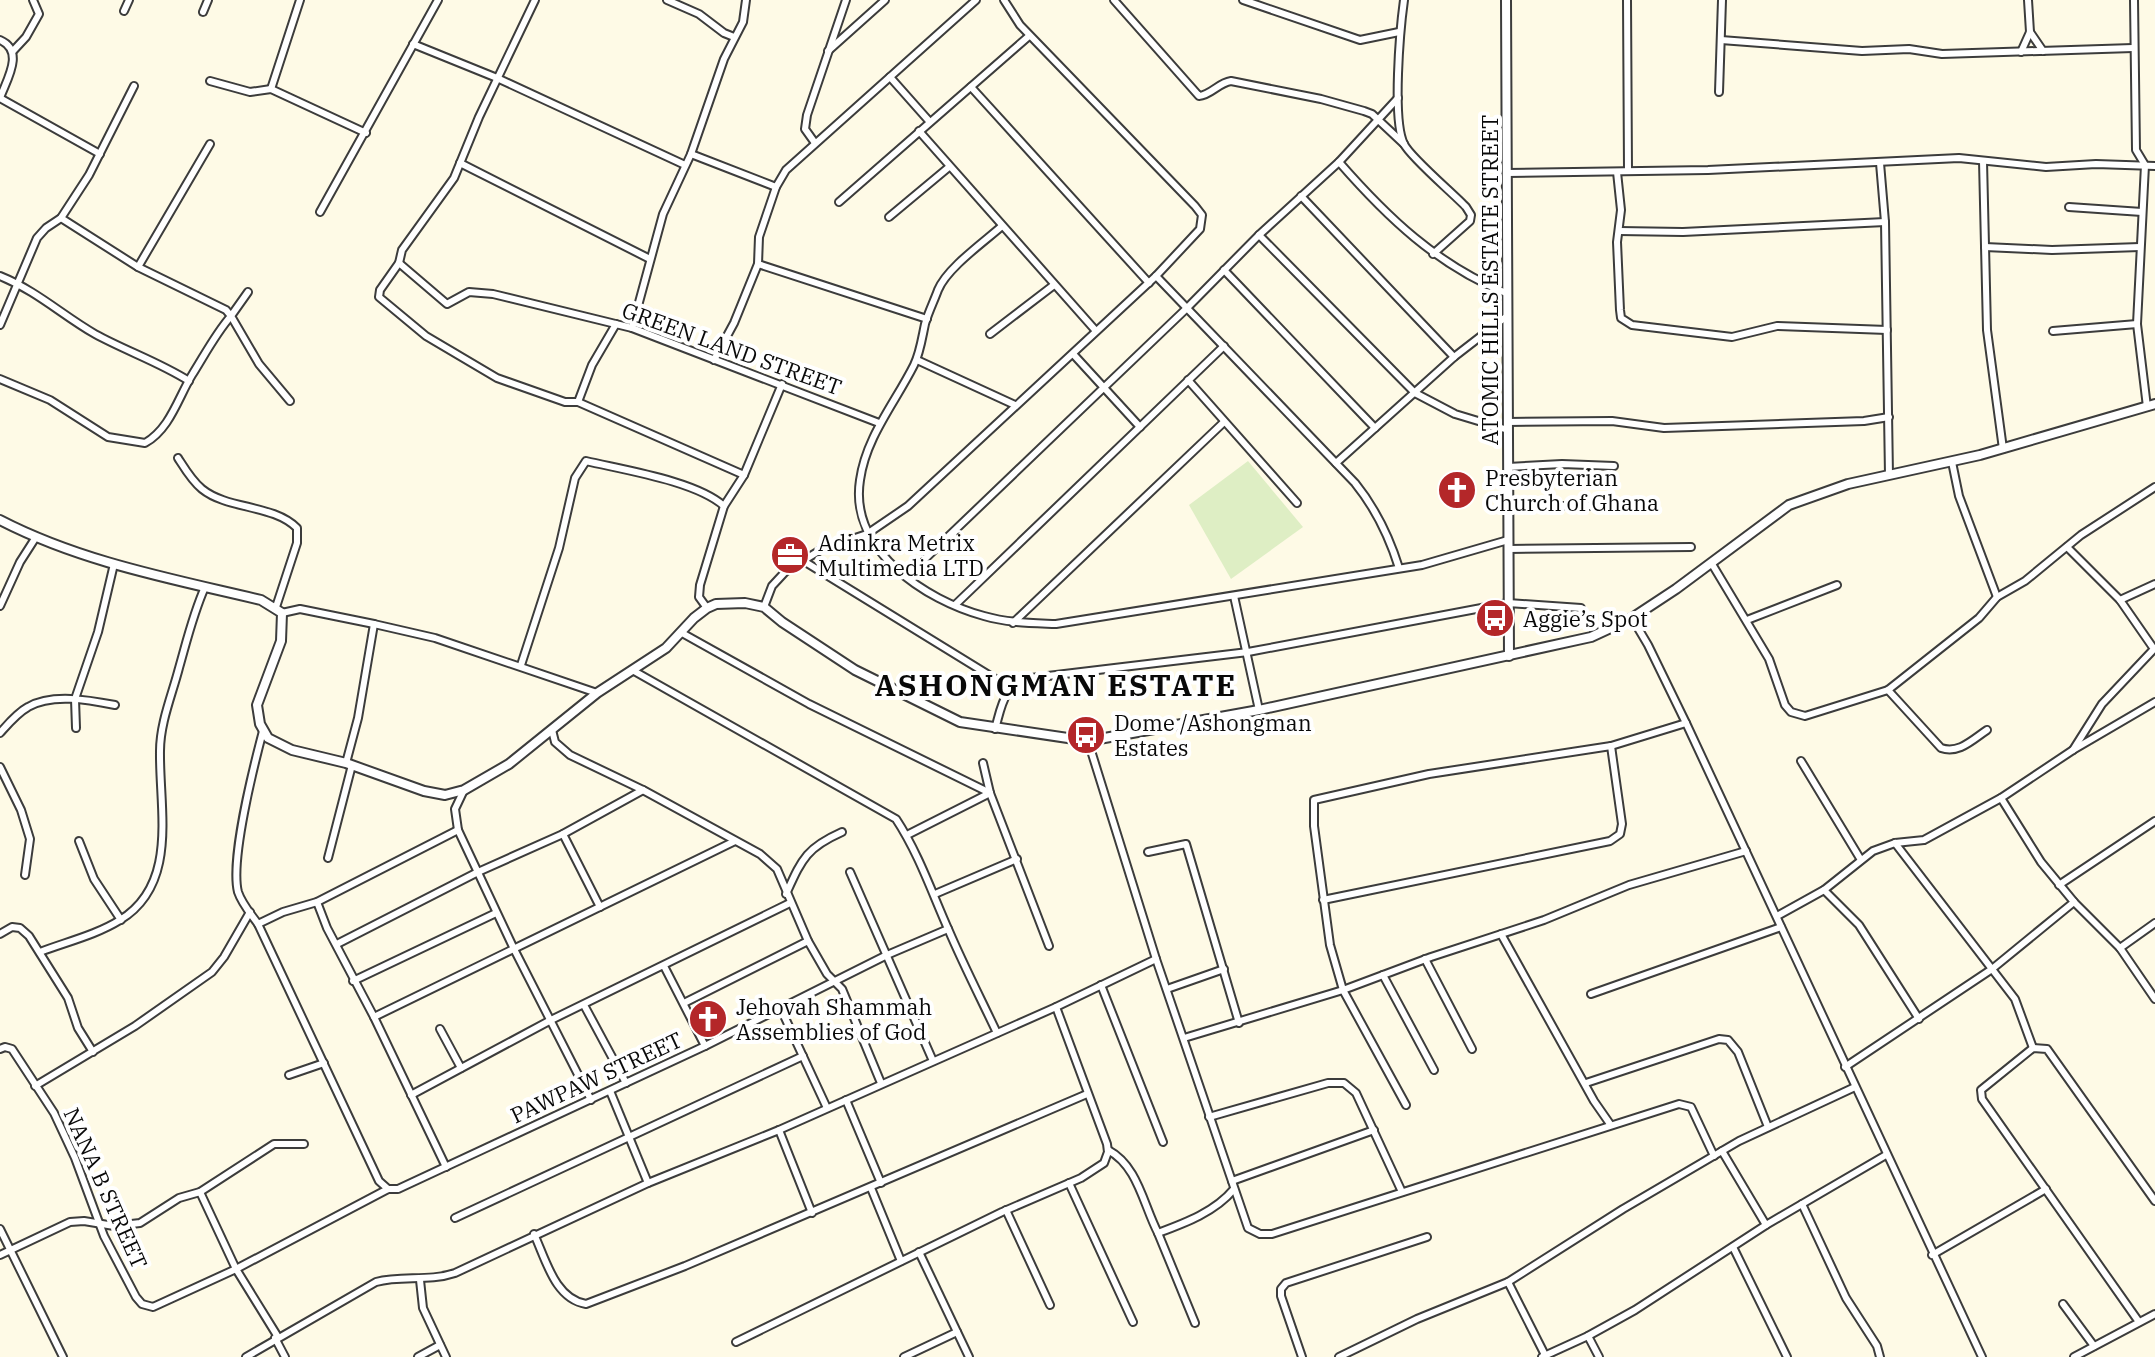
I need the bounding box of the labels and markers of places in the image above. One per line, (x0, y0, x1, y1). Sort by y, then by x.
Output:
place label: Presbyterian Church of Ghana (1485, 463, 1659, 517)
church icon: Presbyterian Church of Ghana (1436, 469, 1478, 511)
place label: Adinkra Metrix Multimedia LTD (818, 528, 984, 582)
office icon: Adinkra Metrix Multimedia LTD (769, 534, 811, 576)
bus stop icon: Aggie’s Spot (1474, 597, 1516, 639)
place label: Aggie’s Spot (1523, 604, 1648, 633)
place label: Dome /Ashongman Estates (1114, 708, 1312, 762)
bus stop icon: Dome /Ashongman Estates (1065, 714, 1107, 756)
place label: Jehovah Shammah Assemblies of God (736, 992, 932, 1046)
church icon: Jehovah Shammah Assemblies of God (687, 998, 729, 1040)

